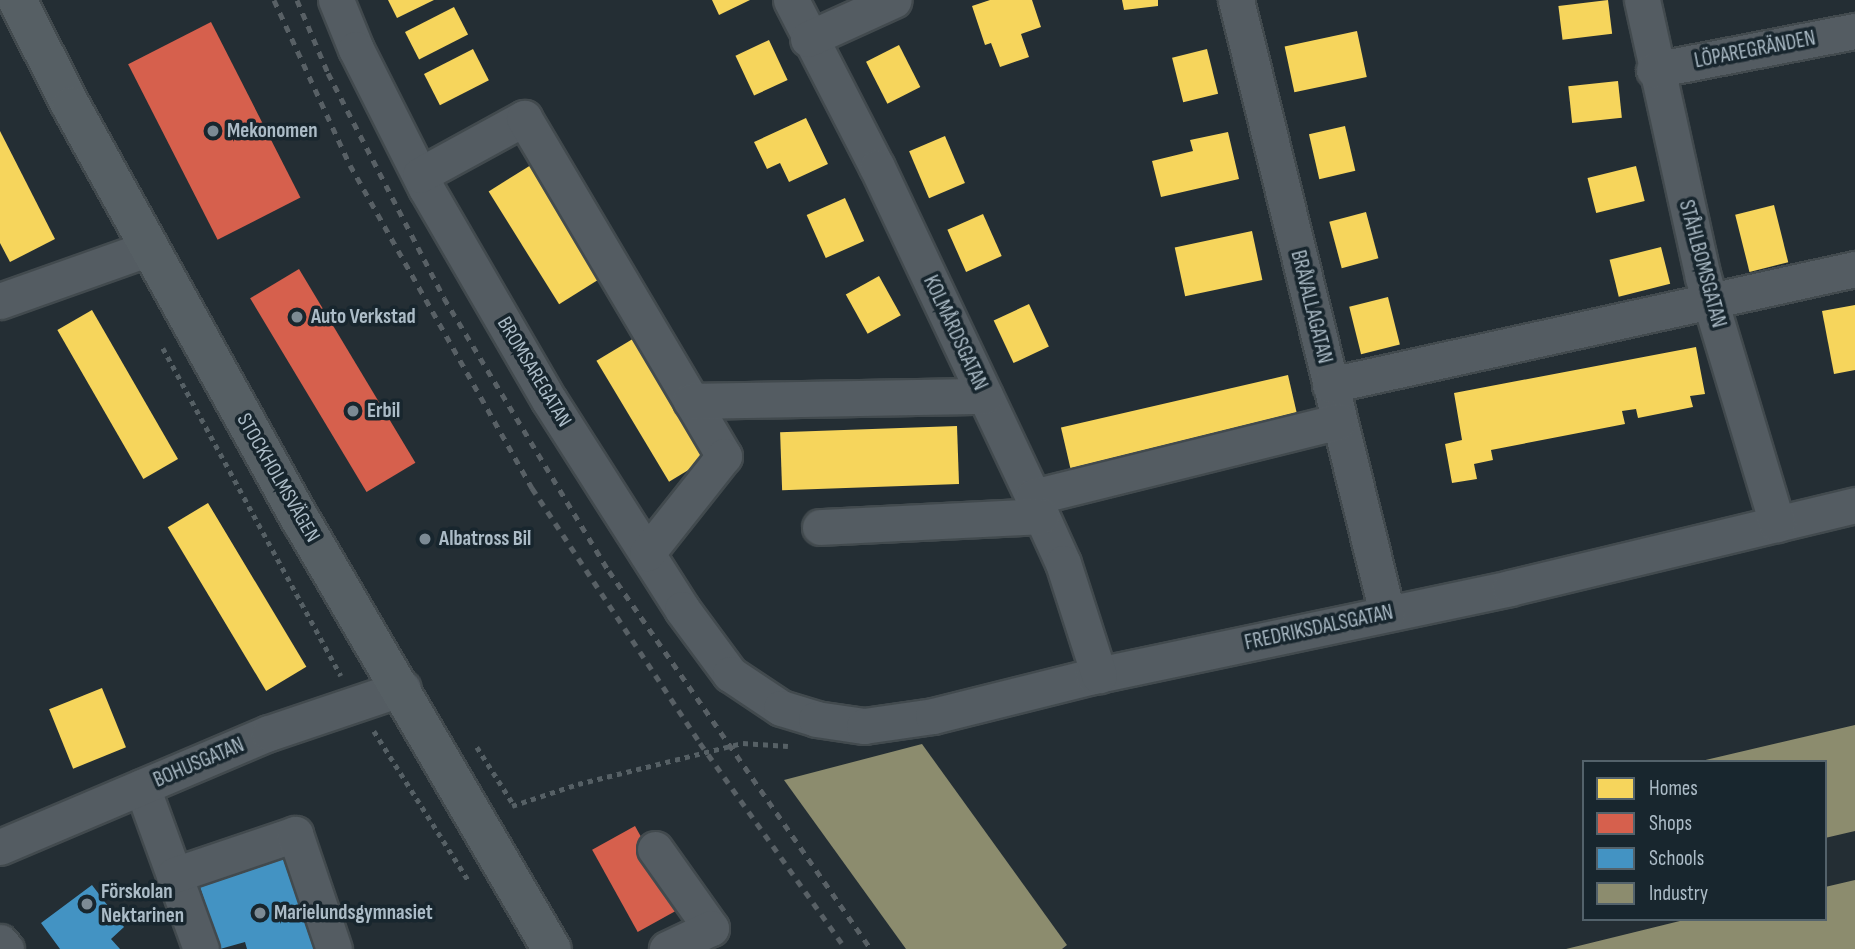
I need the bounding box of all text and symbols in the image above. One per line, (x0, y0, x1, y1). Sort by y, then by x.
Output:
street label: LÖPAREGRÄNDEN (1692, 26, 1818, 74)
place label: Mekonomen (227, 118, 318, 144)
marker: Mekonomen (205, 123, 221, 139)
street label: STÅHLBOMSGATAN (1673, 197, 1731, 331)
street label: BRÅVALLAGATAN (1285, 248, 1337, 366)
street label: KOLMÅRDSGATAN (917, 272, 993, 394)
place label: Auto Verkstad (311, 304, 416, 330)
marker: Auto Verkstad (289, 309, 305, 325)
street label: BROMSAREGATAN (491, 312, 577, 432)
place label: Erbil (367, 398, 400, 424)
marker: Erbil (345, 403, 361, 419)
street label: STOCKHOLMSVÄGEN (231, 409, 325, 547)
place label: Albatross Bil (439, 526, 531, 552)
marker: Albatross Bil (417, 531, 433, 547)
street label: FREDRIKSDALSGATAN (1243, 600, 1395, 656)
street label: BOHUSGATAN (150, 733, 248, 793)
legend (1582, 760, 1827, 921)
text: Homes (1649, 776, 1698, 801)
text: Shops (1649, 811, 1692, 836)
text: Schools (1649, 846, 1704, 871)
place label: Förskolan Nektarinen (101, 879, 184, 929)
text: Industry (1649, 881, 1708, 906)
marker: Förskolan Nektarinen (79, 896, 95, 912)
place label: Marielundsgymnasiet (274, 900, 433, 926)
marker: Marielundsgymnasiet (252, 905, 268, 921)

